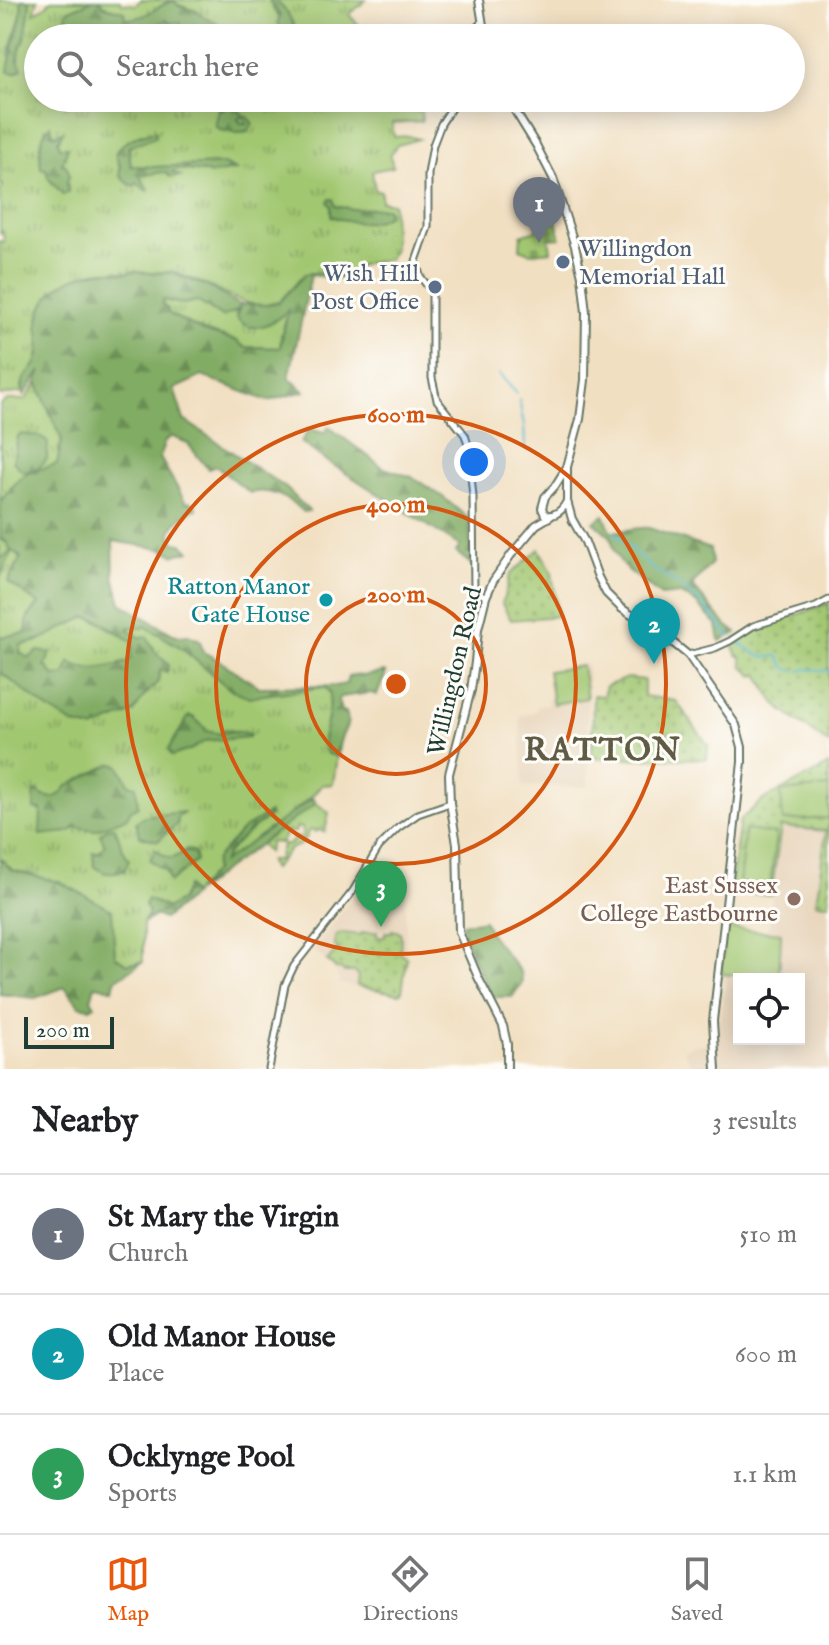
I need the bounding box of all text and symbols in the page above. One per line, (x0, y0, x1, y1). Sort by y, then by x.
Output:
search box (24, 24, 805, 112)
icon: search (52, 46, 96, 90)
text: Search here (116, 49, 259, 87)
pin: 1 (513, 177, 565, 243)
place label: Willingdon Memorial Hall (579, 234, 726, 293)
marker: Willingdon Memorial Hall (554, 253, 572, 271)
place label: Wish Hill Post Office (311, 259, 419, 318)
marker: Wish Hill Post Office (426, 278, 444, 296)
text: 600 m (367, 400, 425, 431)
your location (454, 442, 494, 482)
text: 400 m (366, 490, 426, 521)
place label: Ratton Manor Gate House (167, 572, 310, 631)
text: 200 m (367, 580, 426, 611)
street label: Willingdon Road (421, 584, 490, 759)
marker: Ratton Manor Gate House (317, 591, 335, 609)
pin: 2 (628, 598, 680, 664)
centre of rings (382, 670, 410, 698)
district label: RATTON (524, 731, 682, 772)
pin: 3 (355, 861, 407, 927)
place label: East Sussex College Eastbourne (580, 871, 778, 930)
marker: East Sussex College Eastbourne (785, 890, 803, 908)
map controls (733, 973, 805, 1045)
button: locate (733, 973, 805, 1045)
scale bar (24, 1013, 114, 1049)
text: 200 m (36, 1017, 90, 1045)
text: Nearby (32, 1100, 138, 1143)
text: 3 results (712, 1105, 797, 1138)
text: St Mary the Virgin (108, 1199, 339, 1237)
text: 1 (53, 1218, 63, 1251)
text: 510 m (739, 1218, 797, 1251)
text: Church (108, 1237, 188, 1270)
text: Old Manor House (108, 1319, 336, 1357)
text: 2 (52, 1338, 64, 1371)
text: 600 m (735, 1338, 797, 1371)
text: Place (108, 1357, 164, 1390)
text: Ocklynge Pool (108, 1439, 294, 1477)
text: 3 (53, 1458, 63, 1491)
text: 1.1 km (732, 1458, 797, 1491)
text: Sports (108, 1477, 177, 1510)
tab: Map (106, 1552, 150, 1628)
tab: Directions (363, 1552, 458, 1628)
tab: Saved (671, 1552, 723, 1628)

